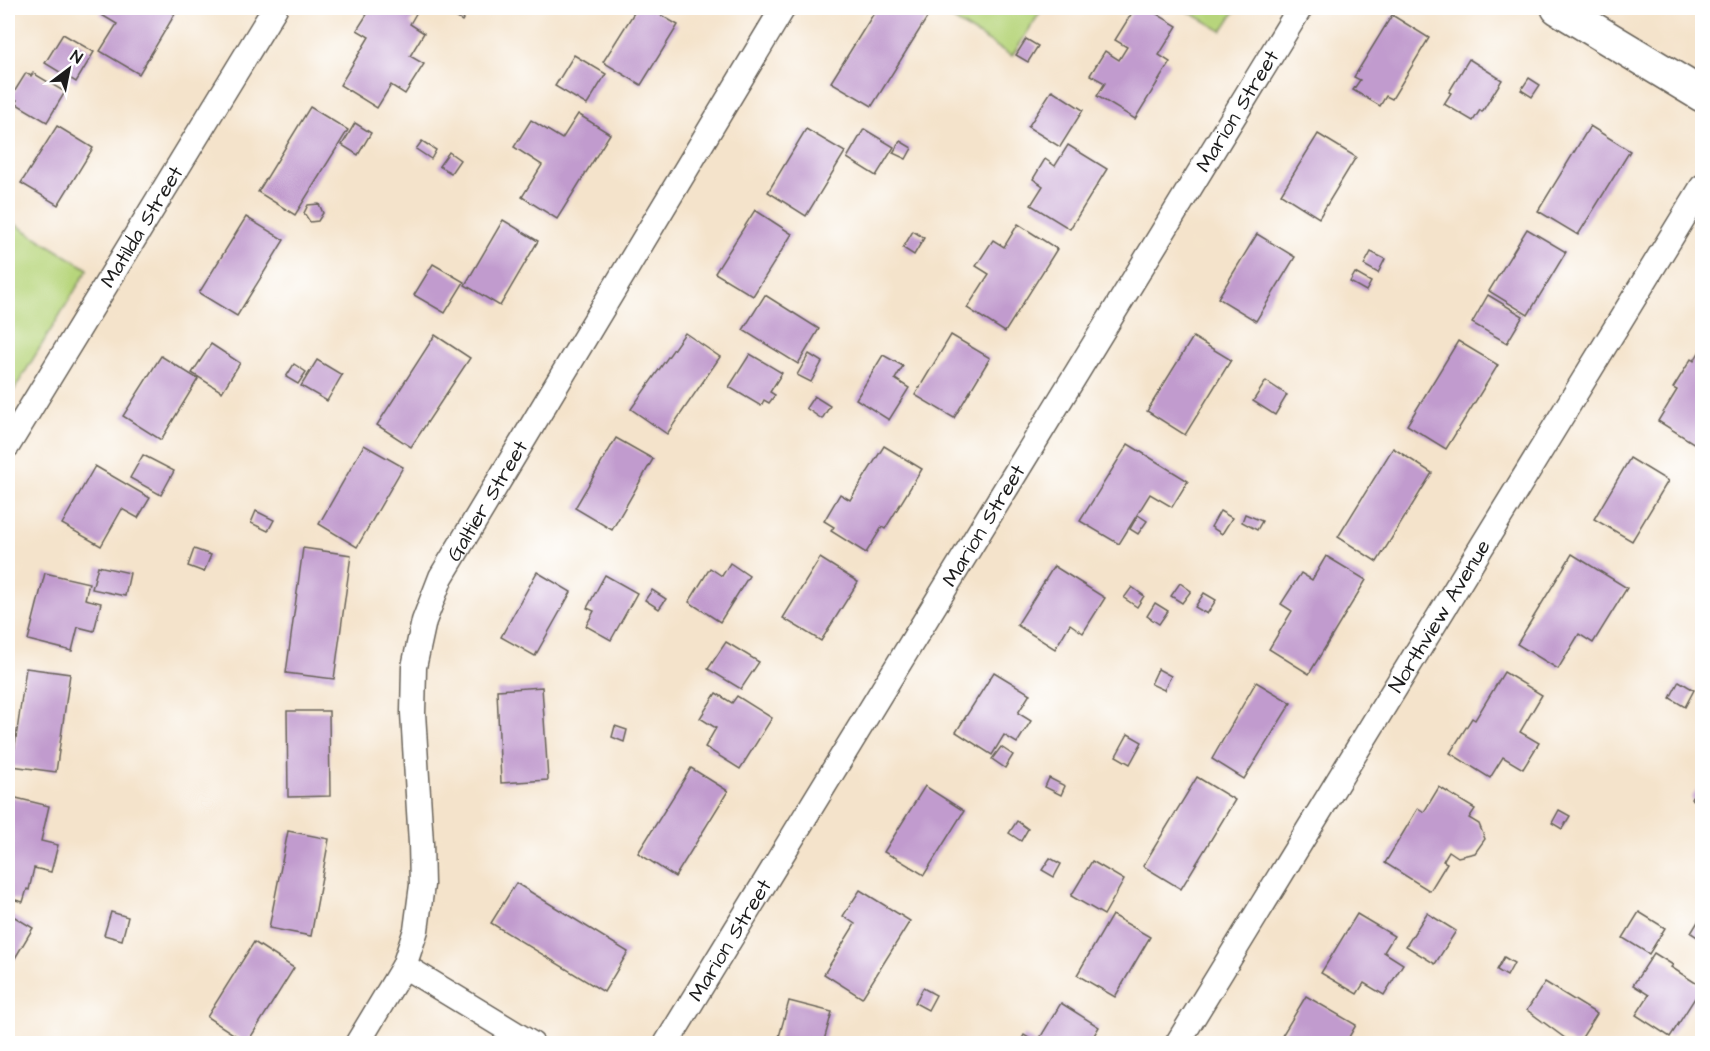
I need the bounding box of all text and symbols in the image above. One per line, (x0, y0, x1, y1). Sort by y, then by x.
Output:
north arrow (39, 39, 99, 99)
street label: Marion Street (1189, 44, 1286, 177)
text: N (66, 45, 87, 69)
street label: Matilda Street (93, 160, 190, 293)
street label: Galtier Street (439, 434, 535, 567)
street label: Marion Street (935, 458, 1032, 592)
street label: Northview Avenue (1381, 534, 1497, 698)
street label: Marion Street (681, 873, 778, 1007)

